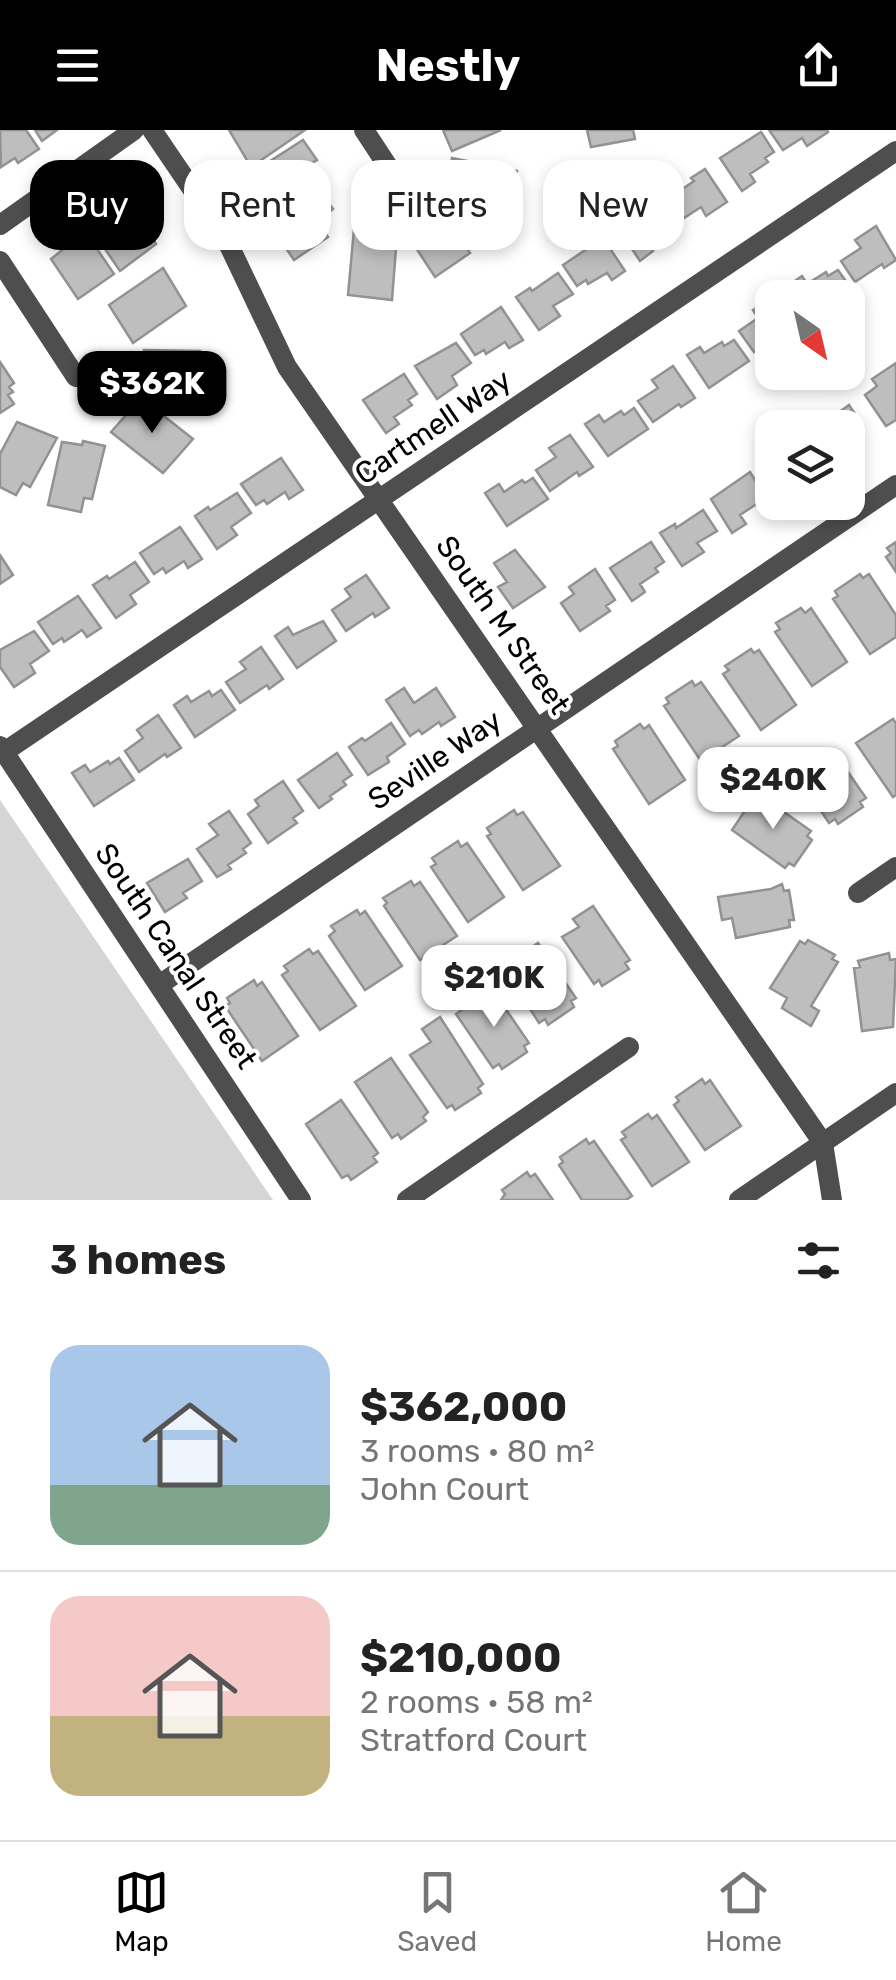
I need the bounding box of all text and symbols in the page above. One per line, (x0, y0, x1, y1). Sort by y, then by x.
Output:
icon: menu (50, 38, 105, 93)
icon: share (791, 38, 846, 93)
text: Nestly (376, 39, 520, 92)
chip: Buy (30, 160, 164, 250)
chip: Rent (184, 160, 331, 250)
chip: Filters (351, 160, 523, 250)
chip: New (543, 160, 684, 250)
north arrow (755, 280, 865, 390)
map controls (755, 280, 865, 520)
pin: $362K (82, 351, 222, 436)
street label: Cartmell Way (348, 362, 518, 492)
text: $362K (99, 364, 205, 402)
button: layers (755, 410, 865, 520)
street label: South M Street (428, 529, 578, 721)
street label: Seville Way (361, 702, 509, 818)
pin: $240K (703, 747, 843, 832)
text: $240K (720, 760, 826, 798)
street label: South Canal Street (87, 837, 265, 1076)
pin: $210K (424, 945, 564, 1030)
text: $210K (443, 958, 545, 996)
icon: filters (791, 1233, 846, 1288)
text: 3 homes (50, 1235, 226, 1285)
text: $362,000 (360, 1382, 567, 1432)
icon: home (130, 1385, 250, 1505)
text: 3 rooms · 80 m² (360, 1432, 595, 1470)
text: John Court (360, 1470, 529, 1508)
text: $210,000 (360, 1633, 562, 1683)
icon: home (130, 1636, 250, 1756)
text: 2 rooms · 58 m² (360, 1683, 593, 1721)
text: Stratford Court (360, 1721, 587, 1759)
tab: Map (114, 1865, 169, 1958)
tab: Saved (397, 1865, 477, 1958)
tab: Home (705, 1865, 782, 1958)

